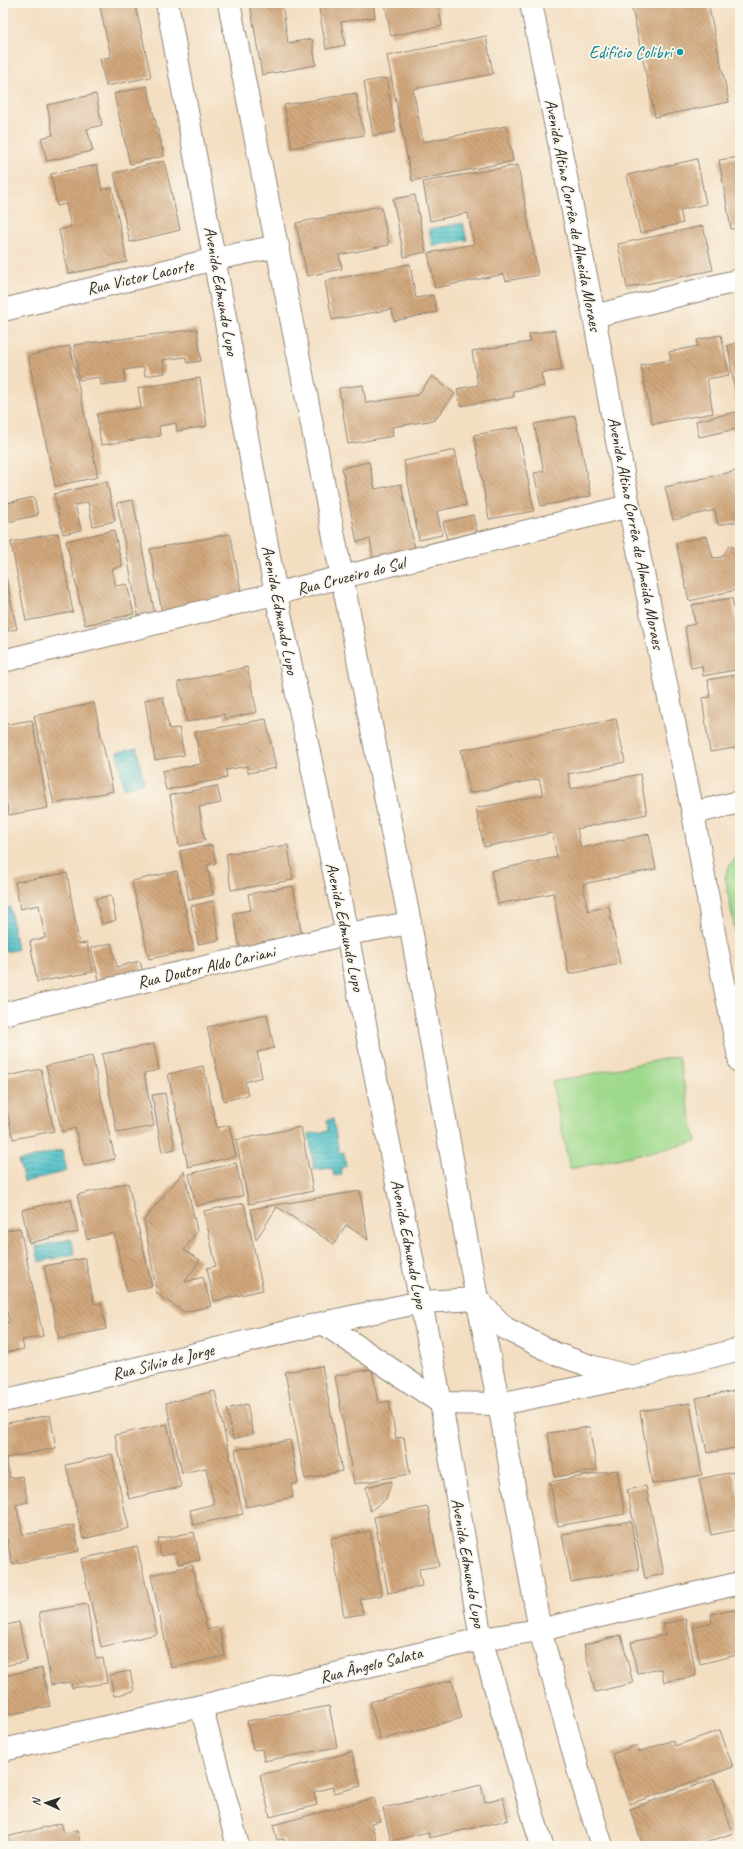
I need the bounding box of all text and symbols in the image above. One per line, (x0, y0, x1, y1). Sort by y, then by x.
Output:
place label: Edifício Colibri (589, 42, 674, 63)
marker: Edifício Colibri (675, 47, 685, 57)
street label: Avenida Altino Corrêa de Almeida Moraes (540, 97, 606, 335)
street label: Avenida Edmundo Lupo (199, 225, 243, 358)
street label: Rua Victor Lacorte (85, 254, 197, 299)
street label: Avenida Altino Corrêa de Almeida Moraes (603, 415, 669, 653)
street label: Avenida Edmundo Lupo (257, 544, 303, 677)
street label: Rua Cruzeiro do Sul (295, 552, 410, 600)
street label: Avenida Edmundo Lupo (321, 861, 369, 994)
street label: Rua Doutor Aldo Cariani (135, 941, 279, 993)
street label: Avenida Edmundo Lupo (386, 1178, 432, 1311)
street label: Rua Silvio de Jorge (110, 1339, 217, 1385)
street label: Avenida Edmundo Lupo (446, 1497, 490, 1630)
street label: Rua Ângelo Salata (318, 1642, 425, 1688)
north arrow (26, 1783, 66, 1823)
text: N (29, 1797, 43, 1806)

